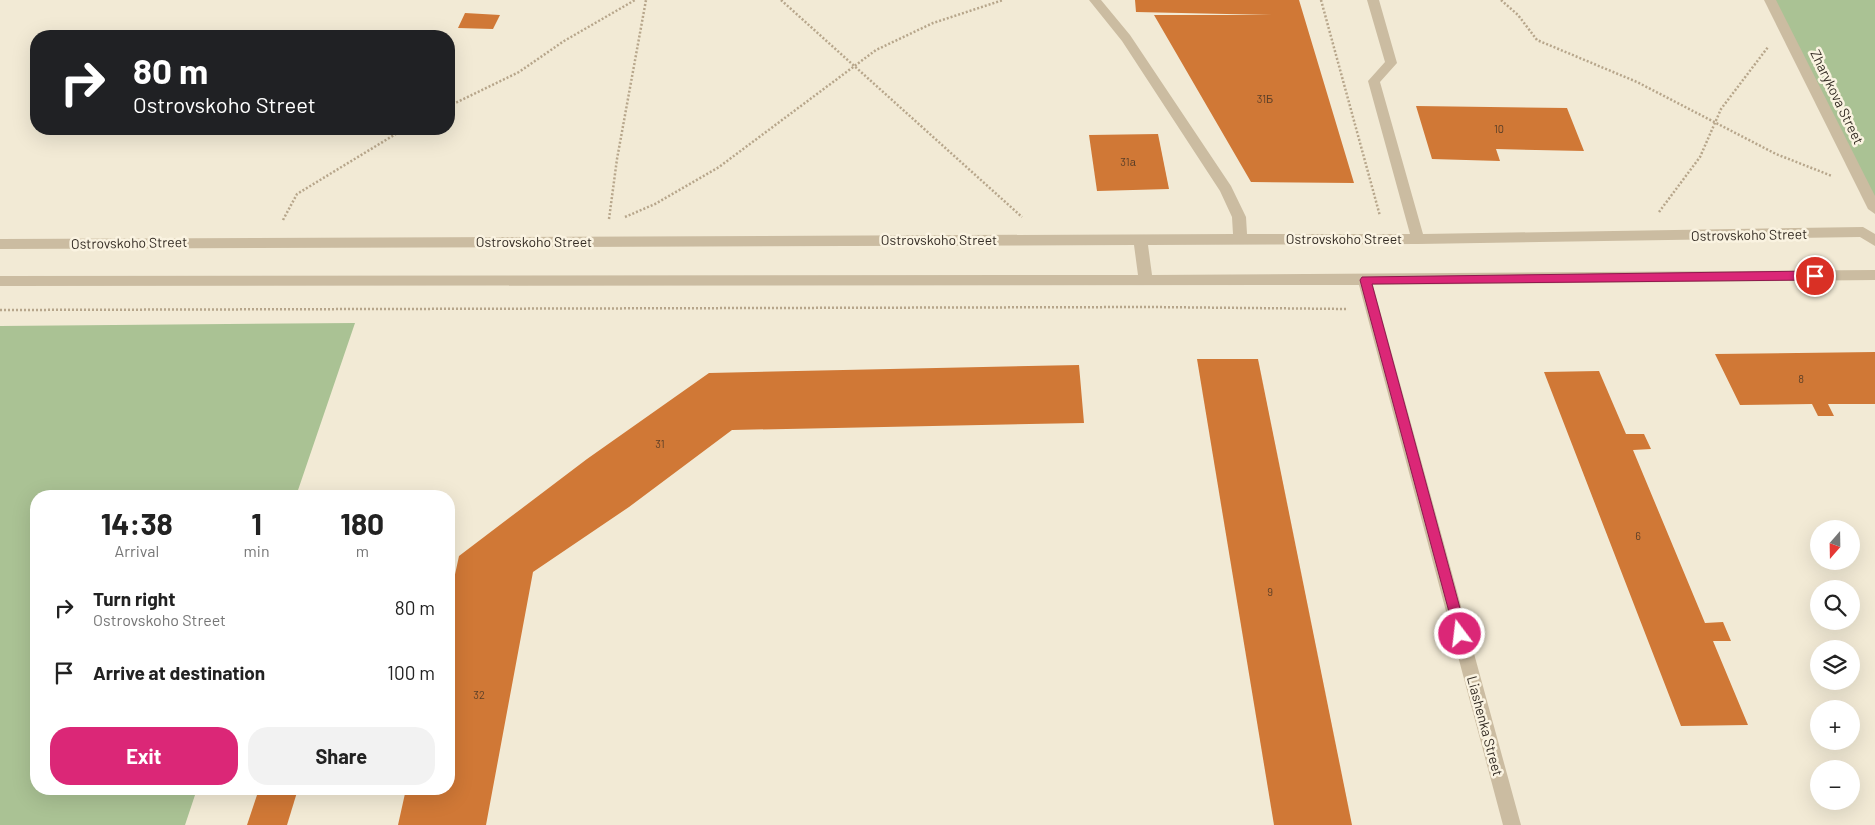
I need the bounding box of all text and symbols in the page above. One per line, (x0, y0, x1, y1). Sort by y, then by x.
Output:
street label: Zharykova Street (1807, 47, 1868, 147)
text: 80 m (133, 49, 208, 91)
icon: right (50, 50, 115, 115)
text: Ostrovskoho Street (133, 91, 316, 117)
house number: 31Б (1257, 92, 1273, 105)
house number: 10 (1494, 122, 1504, 135)
house number: 31а (1120, 155, 1137, 168)
street label: Ostrovskoho Street (1691, 225, 1807, 244)
street label: Ostrovskoho Street (1286, 230, 1402, 247)
street label: Ostrovskoho Street (881, 231, 997, 248)
street label: Ostrovskoho Street (71, 233, 187, 252)
street label: Ostrovskoho Street (476, 233, 592, 250)
pin (1794, 255, 1836, 297)
icon: arrive (1801, 262, 1829, 290)
house number: 8 (1798, 372, 1804, 385)
house number: 31 (655, 437, 665, 450)
text: 14:38 (101, 505, 173, 541)
text: 1 (251, 505, 262, 541)
text: 180 (340, 505, 384, 541)
north arrow (1810, 520, 1860, 570)
map controls (1810, 520, 1860, 810)
house number: 6 (1635, 529, 1641, 542)
text: Arrival (114, 541, 159, 560)
text: min (244, 541, 270, 560)
text: m (356, 541, 369, 560)
button: search (1810, 580, 1860, 630)
house number: 9 (1267, 585, 1273, 598)
text: Turn right (93, 587, 175, 610)
icon: right (50, 594, 78, 622)
text: 80 m (395, 596, 435, 619)
position arrow (1433, 607, 1485, 659)
text: Ostrovskoho Street (93, 610, 226, 629)
button: layers (1810, 640, 1860, 690)
icon: arrive (50, 659, 78, 687)
text: Arrive at destination (93, 661, 265, 684)
text: 100 m (387, 661, 435, 684)
street label: Liashenka Street (1464, 674, 1507, 778)
house number: 32 (473, 688, 485, 701)
button: + (1810, 700, 1860, 750)
button: Exit (50, 727, 238, 785)
button: Share (248, 727, 435, 785)
button: − (1810, 760, 1860, 810)

